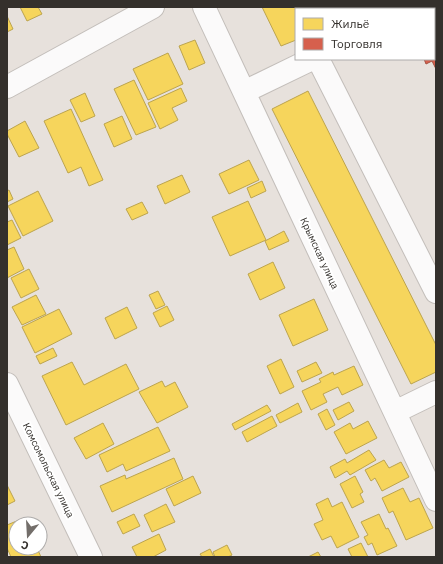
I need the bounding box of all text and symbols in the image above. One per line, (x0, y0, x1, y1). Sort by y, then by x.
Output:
legend (295, 8, 435, 60)
text: Жильё (331, 16, 370, 31)
text: Торговля (331, 36, 382, 51)
street label: Крымская улица (297, 215, 342, 292)
street label: Комсомольская улица (20, 421, 77, 520)
north arrow (8, 516, 48, 556)
text: С (19, 538, 30, 553)

